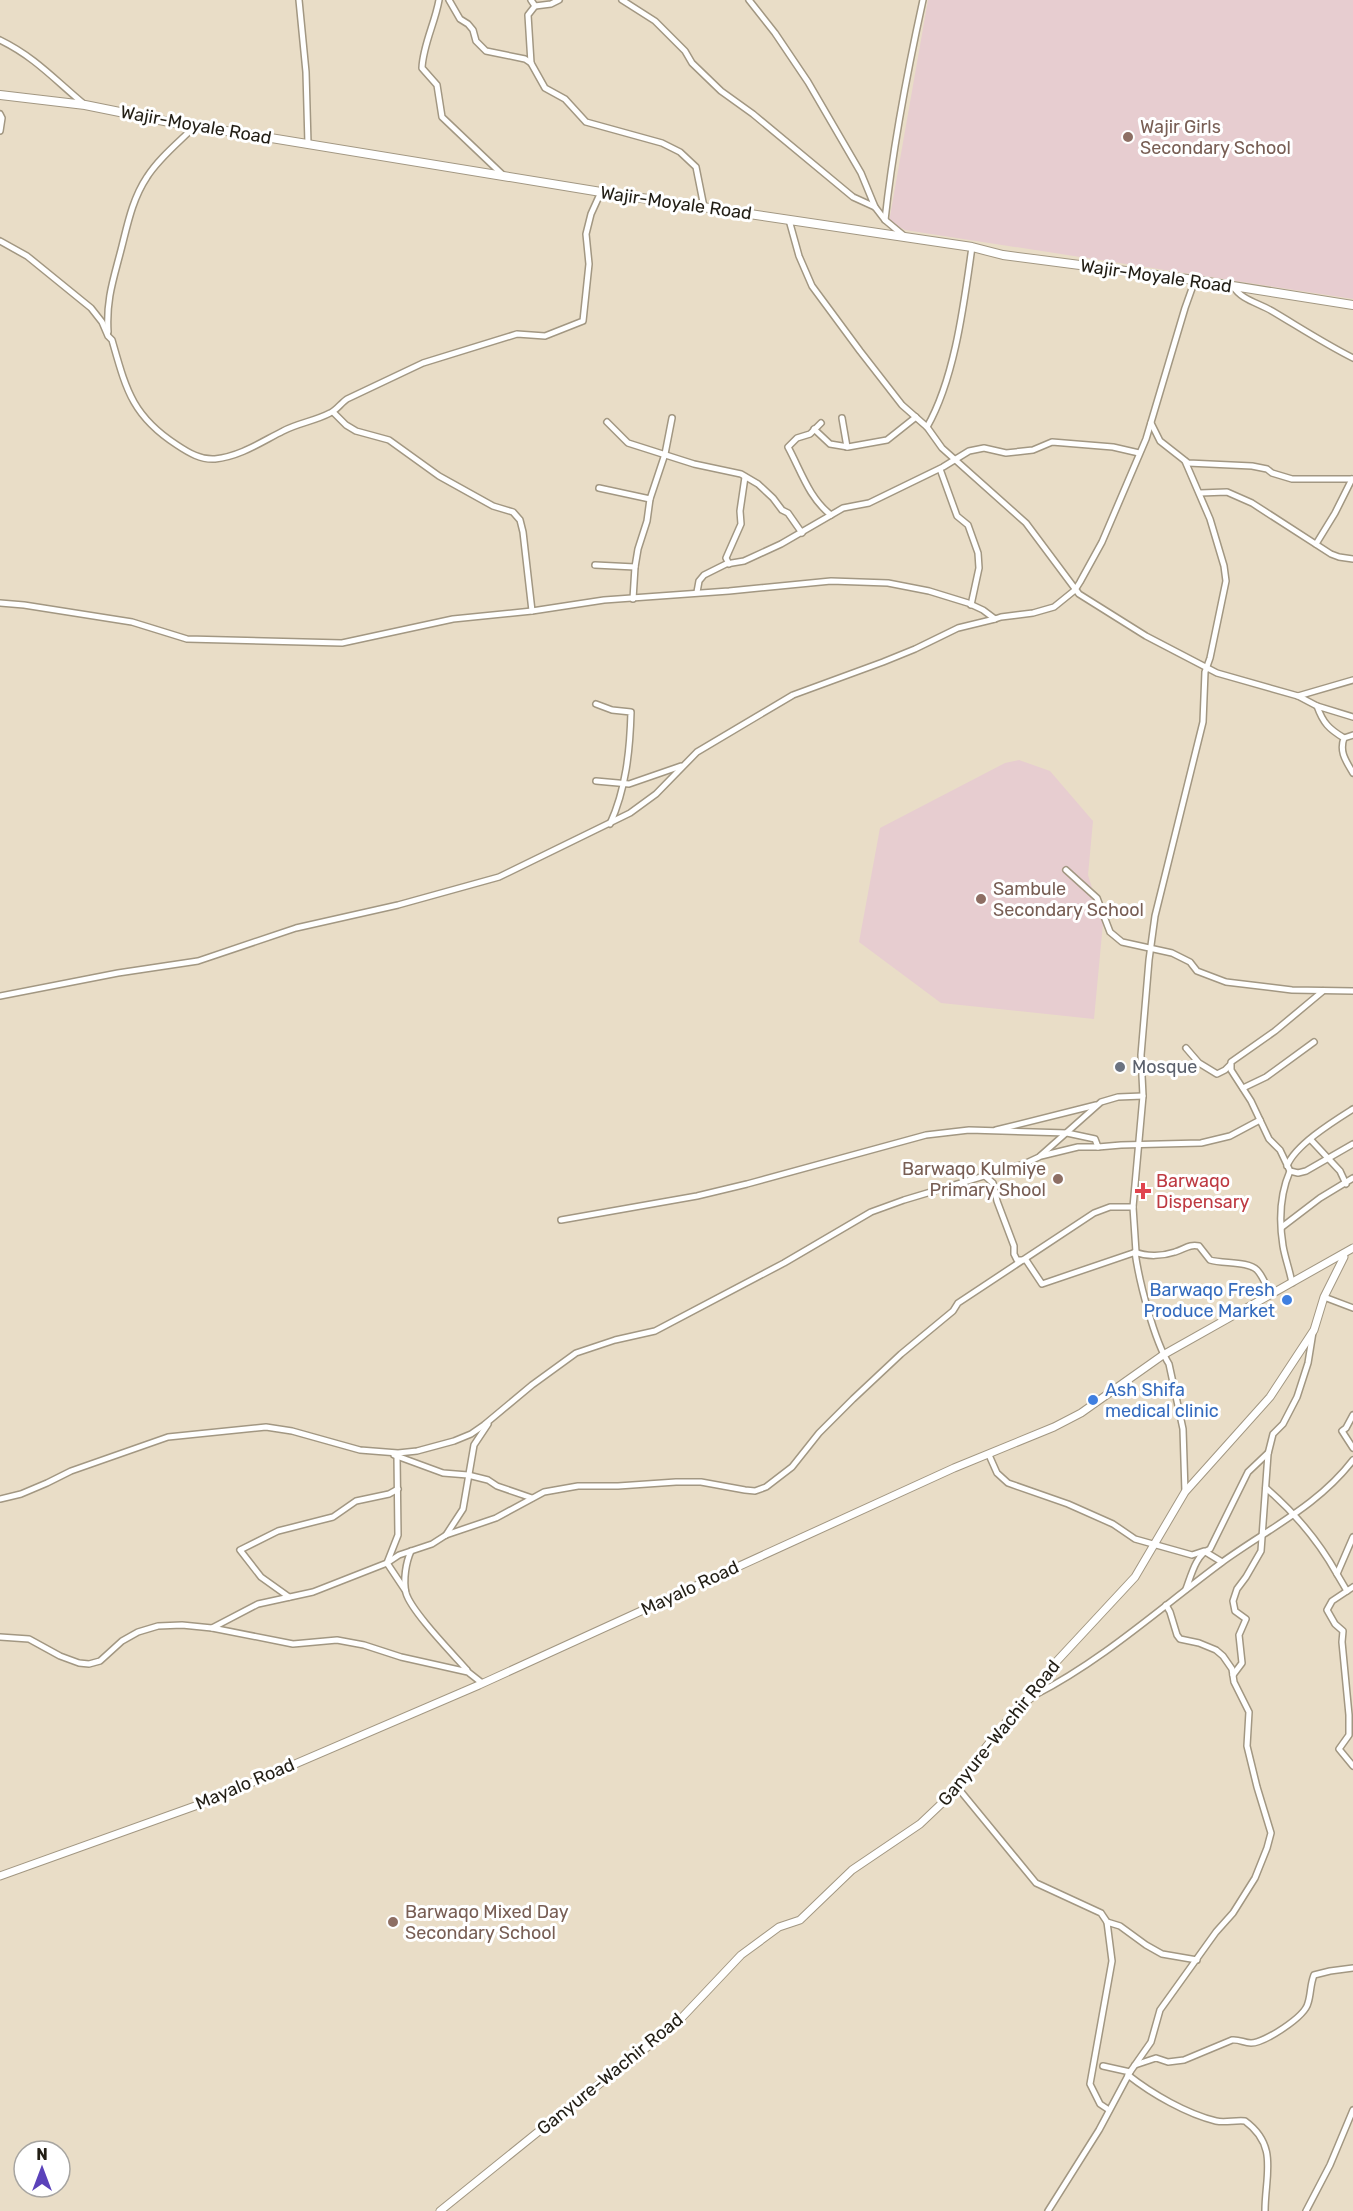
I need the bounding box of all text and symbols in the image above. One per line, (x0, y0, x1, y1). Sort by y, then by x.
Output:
street label: Wajir-Moyale Road (119, 101, 273, 149)
place label: Wajir Girls Secondary School (1140, 116, 1291, 159)
marker: Wajir Girls Secondary School (1121, 130, 1135, 144)
street label: Wajir-Moyale Road (599, 181, 753, 225)
street label: Wajir-Moyale Road (1079, 254, 1233, 298)
place label: Sambule Secondary School (993, 878, 1144, 921)
marker: Sambule Secondary School (974, 892, 988, 906)
place label: Mosque (1132, 1056, 1197, 1078)
marker: Mosque (1113, 1060, 1127, 1074)
place label: Barwaqo Kulmiye Primary Shool (902, 1158, 1046, 1201)
place label: Barwaqo Dispensary (1156, 1170, 1250, 1213)
marker: Barwaqo Kulmiye Primary Shool (1051, 1172, 1065, 1186)
marker: Barwaqo Dispensary (1134, 1182, 1152, 1200)
place label: Barwaqo Fresh Produce Market (1144, 1279, 1275, 1322)
marker: Barwaqo Fresh Produce Market (1280, 1293, 1294, 1307)
place label: Ash Shifa medical clinic (1105, 1379, 1219, 1422)
marker: Ash Shifa medical clinic (1086, 1393, 1100, 1407)
street label: Mayalo Road (638, 1556, 742, 1620)
street label: Ganyure-Wachir Road (933, 1656, 1065, 1810)
street label: Mayalo Road (192, 1753, 298, 1815)
place label: Barwaqo Mixed Day Secondary School (405, 1901, 569, 1944)
marker: Barwaqo Mixed Day Secondary School (386, 1915, 400, 1929)
street label: Ganyure-Wachir Road (533, 2008, 687, 2140)
north arrow (12, 2139, 72, 2199)
text: N (36, 2145, 48, 2164)

